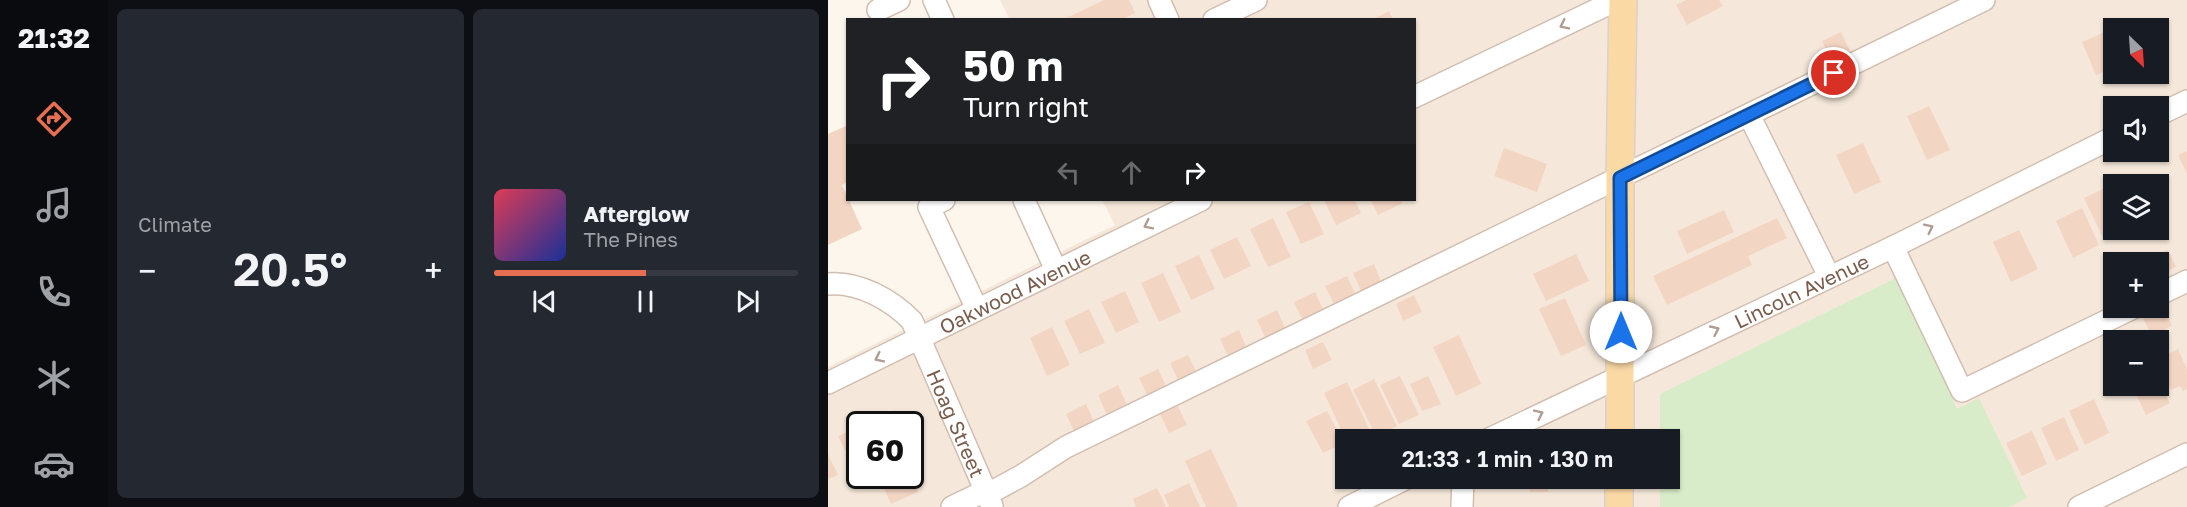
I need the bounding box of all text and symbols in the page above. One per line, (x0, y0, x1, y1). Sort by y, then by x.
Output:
one-way arrow (1560, 18, 1571, 30)
north arrow (2103, 18, 2169, 84)
map controls (2103, 18, 2169, 396)
text: 21:32 (18, 22, 90, 54)
text: 50 m (963, 40, 1063, 90)
icon: right (864, 42, 942, 120)
pin (1808, 47, 1859, 98)
icon: arrive (1817, 56, 1850, 89)
text: Turn right (963, 91, 1089, 123)
button: sound (2103, 96, 2169, 162)
icon: directions (33, 98, 75, 140)
icon: left (1052, 156, 1085, 189)
icon: ahead (1115, 156, 1148, 189)
icon: right (1178, 156, 1211, 189)
button: layers (2103, 174, 2169, 240)
icon: music (33, 184, 75, 226)
text: Afterglow (584, 200, 689, 227)
text: Climate (138, 212, 212, 236)
one-way arrow (1144, 218, 1155, 230)
one-way arrow (1923, 224, 1934, 236)
text: The Pines (584, 227, 678, 251)
text: 20.5° (233, 242, 347, 296)
street label: Oakwood Avenue (935, 244, 1094, 339)
street label: Lincoln Avenue (1730, 248, 1873, 333)
text: − (138, 251, 156, 290)
text: + (424, 251, 442, 290)
button: + (2103, 252, 2169, 318)
icon: phone (33, 271, 75, 313)
icon: previous (528, 285, 561, 318)
icon: pause (629, 285, 662, 318)
icon: next (731, 285, 764, 318)
position arrow (1589, 300, 1653, 364)
one-way arrow (1709, 326, 1720, 338)
button: − (2103, 330, 2169, 396)
one-way arrow (875, 351, 886, 362)
icon: climate (33, 357, 75, 399)
street label: Hoag Street (922, 366, 990, 481)
one-way arrow (1533, 410, 1544, 422)
speed limit sign: 60 (846, 411, 924, 489)
icon: car (33, 443, 75, 485)
text: 21:33 · 1 min · 130 m (1402, 445, 1613, 472)

